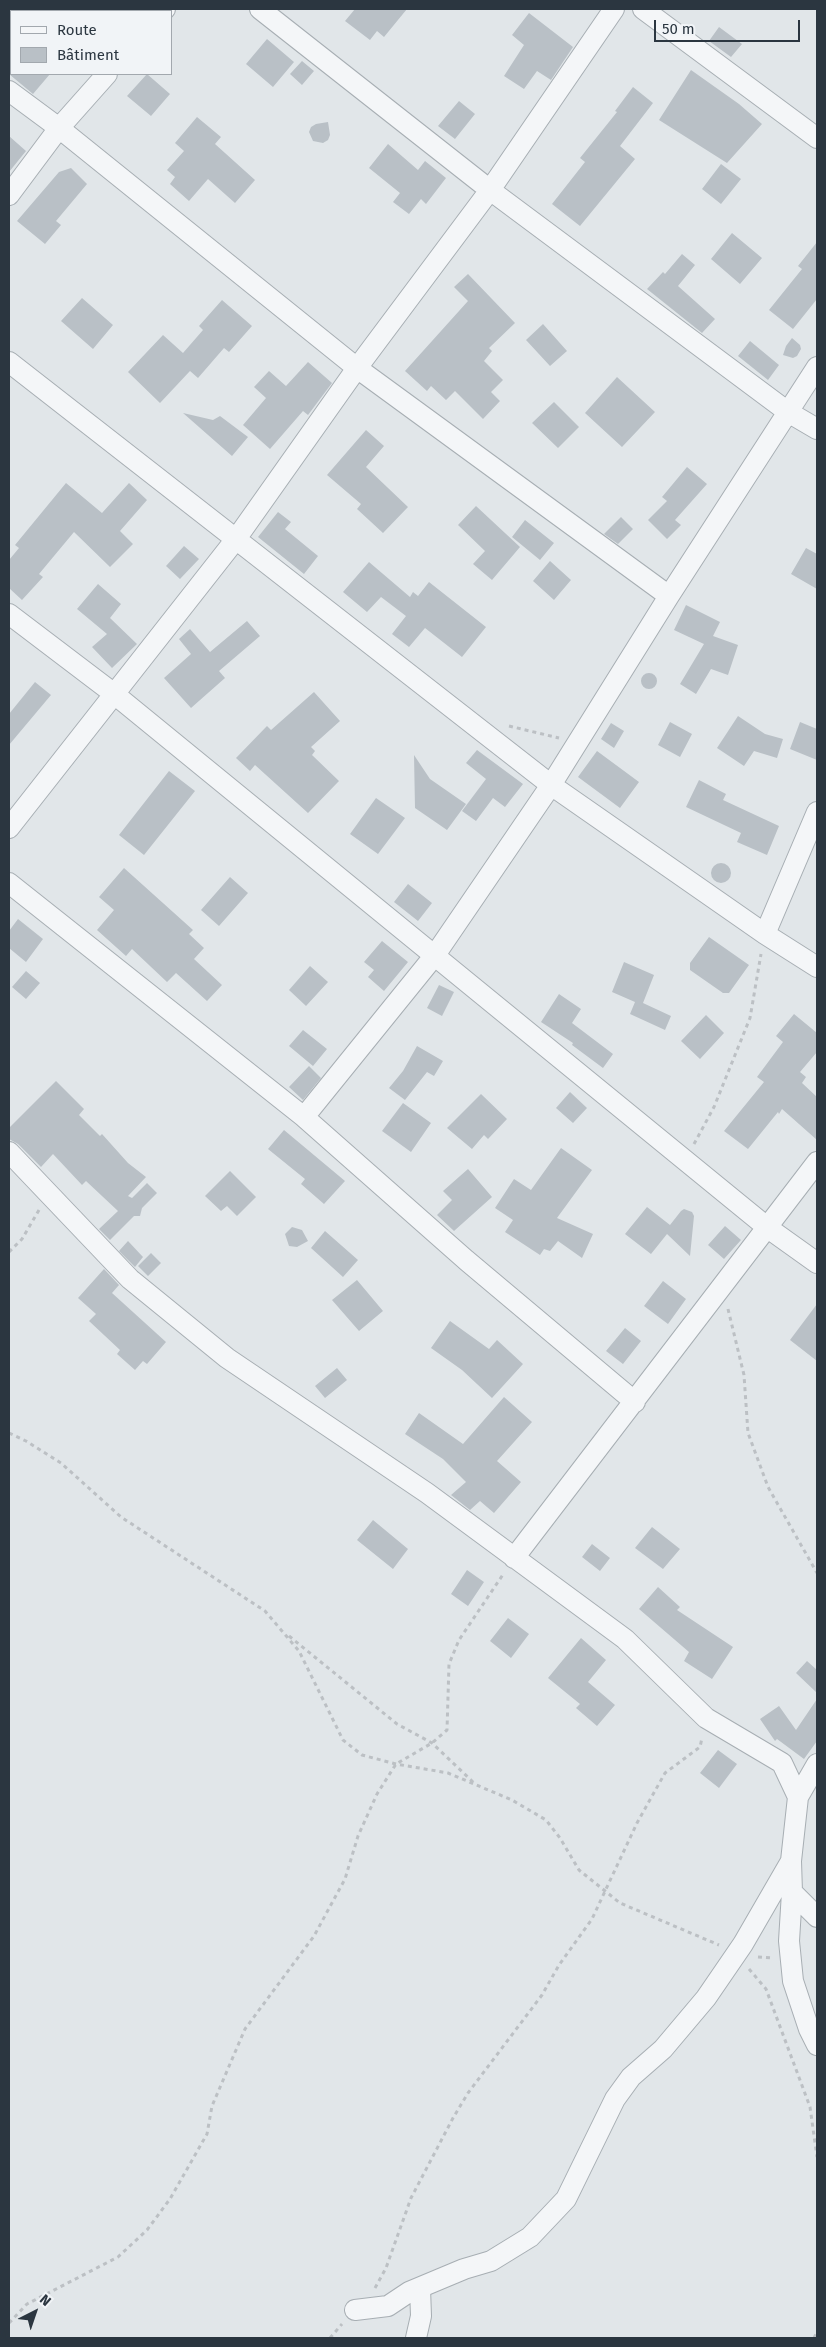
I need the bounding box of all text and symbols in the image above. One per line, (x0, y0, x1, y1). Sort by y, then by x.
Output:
legend (10, 10, 172, 75)
scale bar (656, 10, 802, 42)
text: 50 m (662, 20, 695, 38)
text: Route (57, 21, 97, 39)
text: Bâtiment (57, 46, 119, 64)
north arrow (10, 2287, 60, 2337)
text: N (36, 2291, 54, 2310)

